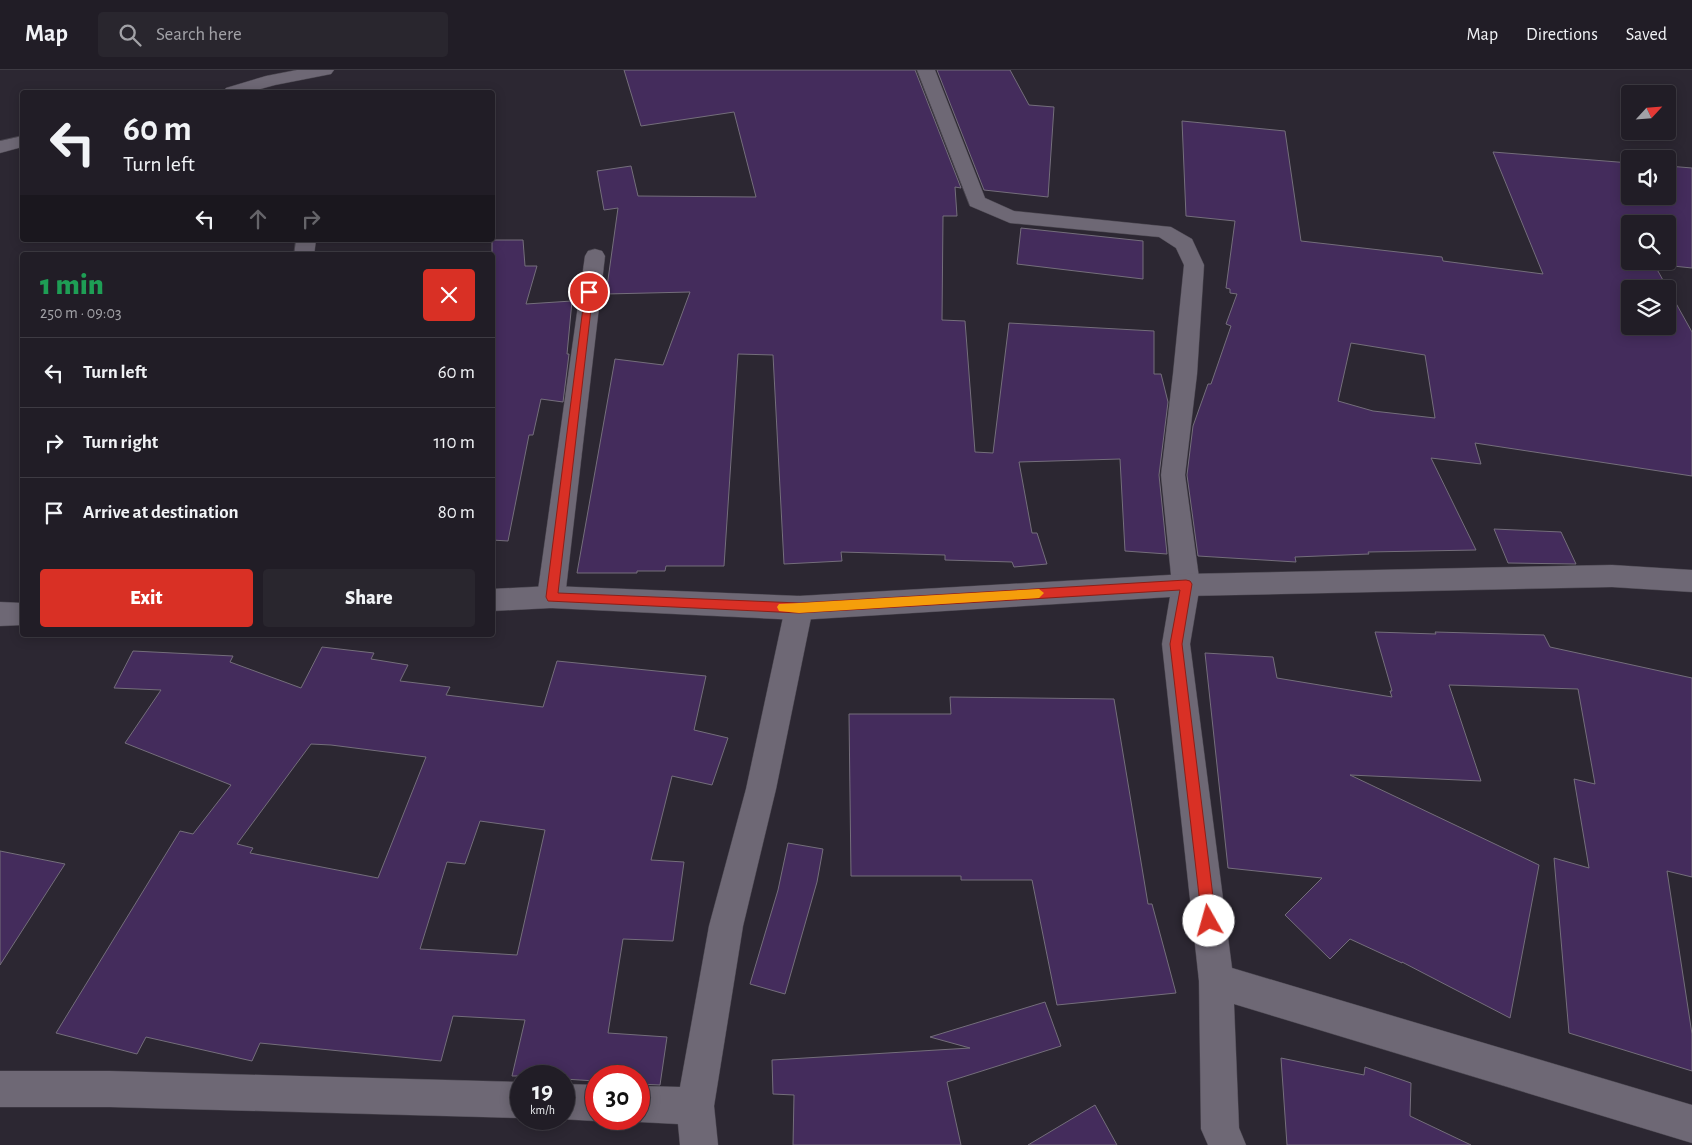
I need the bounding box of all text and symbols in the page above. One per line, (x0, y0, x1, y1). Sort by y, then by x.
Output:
search box (98, 12, 448, 57)
icon: search (116, 21, 144, 49)
text: Map (25, 22, 68, 46)
text: Search here (156, 25, 242, 44)
text: Map (1467, 26, 1498, 44)
text: Directions (1526, 26, 1598, 44)
text: Saved (1626, 26, 1667, 44)
north arrow (1621, 85, 1676, 140)
map controls (1621, 85, 1676, 335)
icon: left (40, 110, 105, 175)
text: 60 m (123, 112, 192, 147)
button: sound (1621, 150, 1676, 205)
text: Turn left (123, 153, 195, 175)
icon: left (191, 205, 219, 233)
icon: ahead (244, 205, 272, 233)
icon: right (297, 205, 325, 233)
button: search (1621, 215, 1676, 270)
button: close (423, 269, 475, 321)
text: 1 min (40, 270, 104, 300)
pin (568, 271, 610, 313)
icon: arrive (575, 278, 603, 306)
button: layers (1621, 280, 1676, 335)
text: 250 m · 09:03 (40, 305, 121, 321)
icon: left (40, 359, 68, 387)
text: Turn left (83, 363, 147, 382)
text: 60 m (438, 363, 475, 382)
icon: right (40, 429, 68, 457)
text: Turn right (83, 433, 158, 452)
text: 110 m (434, 433, 475, 452)
icon: arrive (40, 499, 68, 527)
text: Arrive at destination (83, 503, 239, 522)
text: 80 m (438, 503, 475, 522)
button: Exit (40, 569, 253, 627)
button: Share (263, 569, 475, 627)
position arrow (1182, 894, 1234, 946)
speed limit sign: 30 (585, 1065, 650, 1130)
text: 19 (532, 1079, 553, 1104)
text: km/h (530, 1104, 555, 1116)

